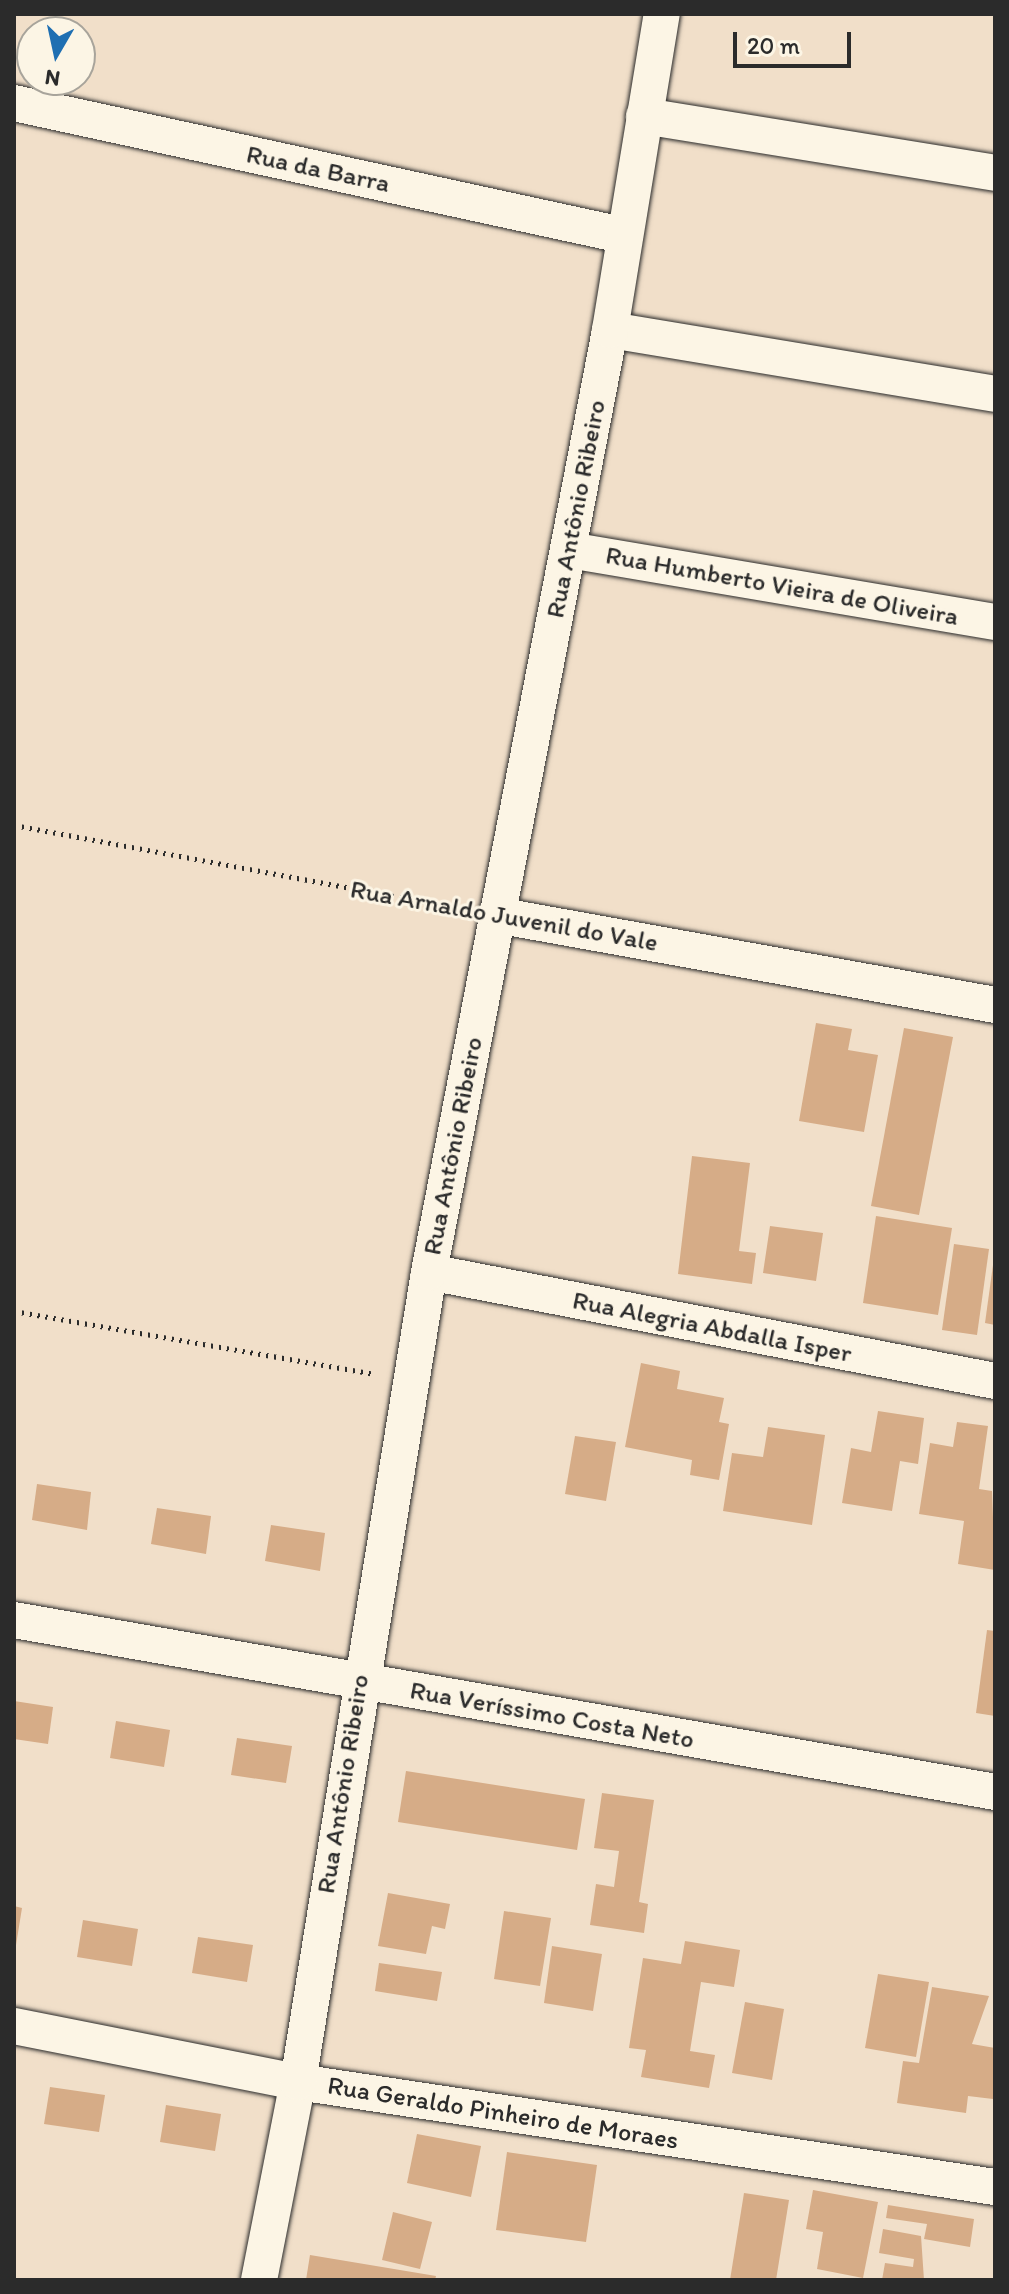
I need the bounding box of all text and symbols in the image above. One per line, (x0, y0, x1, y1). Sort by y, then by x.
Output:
north arrow (16, 16, 96, 96)
scale bar (737, 16, 855, 66)
text: 20 m (747, 31, 800, 60)
text: N (43, 64, 62, 93)
street label: Rua da Barra (243, 139, 393, 199)
street label: Rua Antônio Ribeiro (540, 397, 612, 621)
street label: Rua Humberto Vieira de Oliveira (603, 539, 961, 633)
street label: Rua Arnaldo Juvenil do Vale (349, 874, 659, 958)
street label: Rua Antônio Ribeiro (417, 1034, 489, 1258)
street label: Rua Alegria Abdalla Isper (570, 1285, 854, 1369)
street label: Rua Antônio Ribeiro (310, 1672, 376, 1896)
street label: Rua Veríssimo Costa Neto (408, 1675, 696, 1755)
street label: Rua Geraldo Pinheiro de Moraes (326, 2070, 680, 2156)

